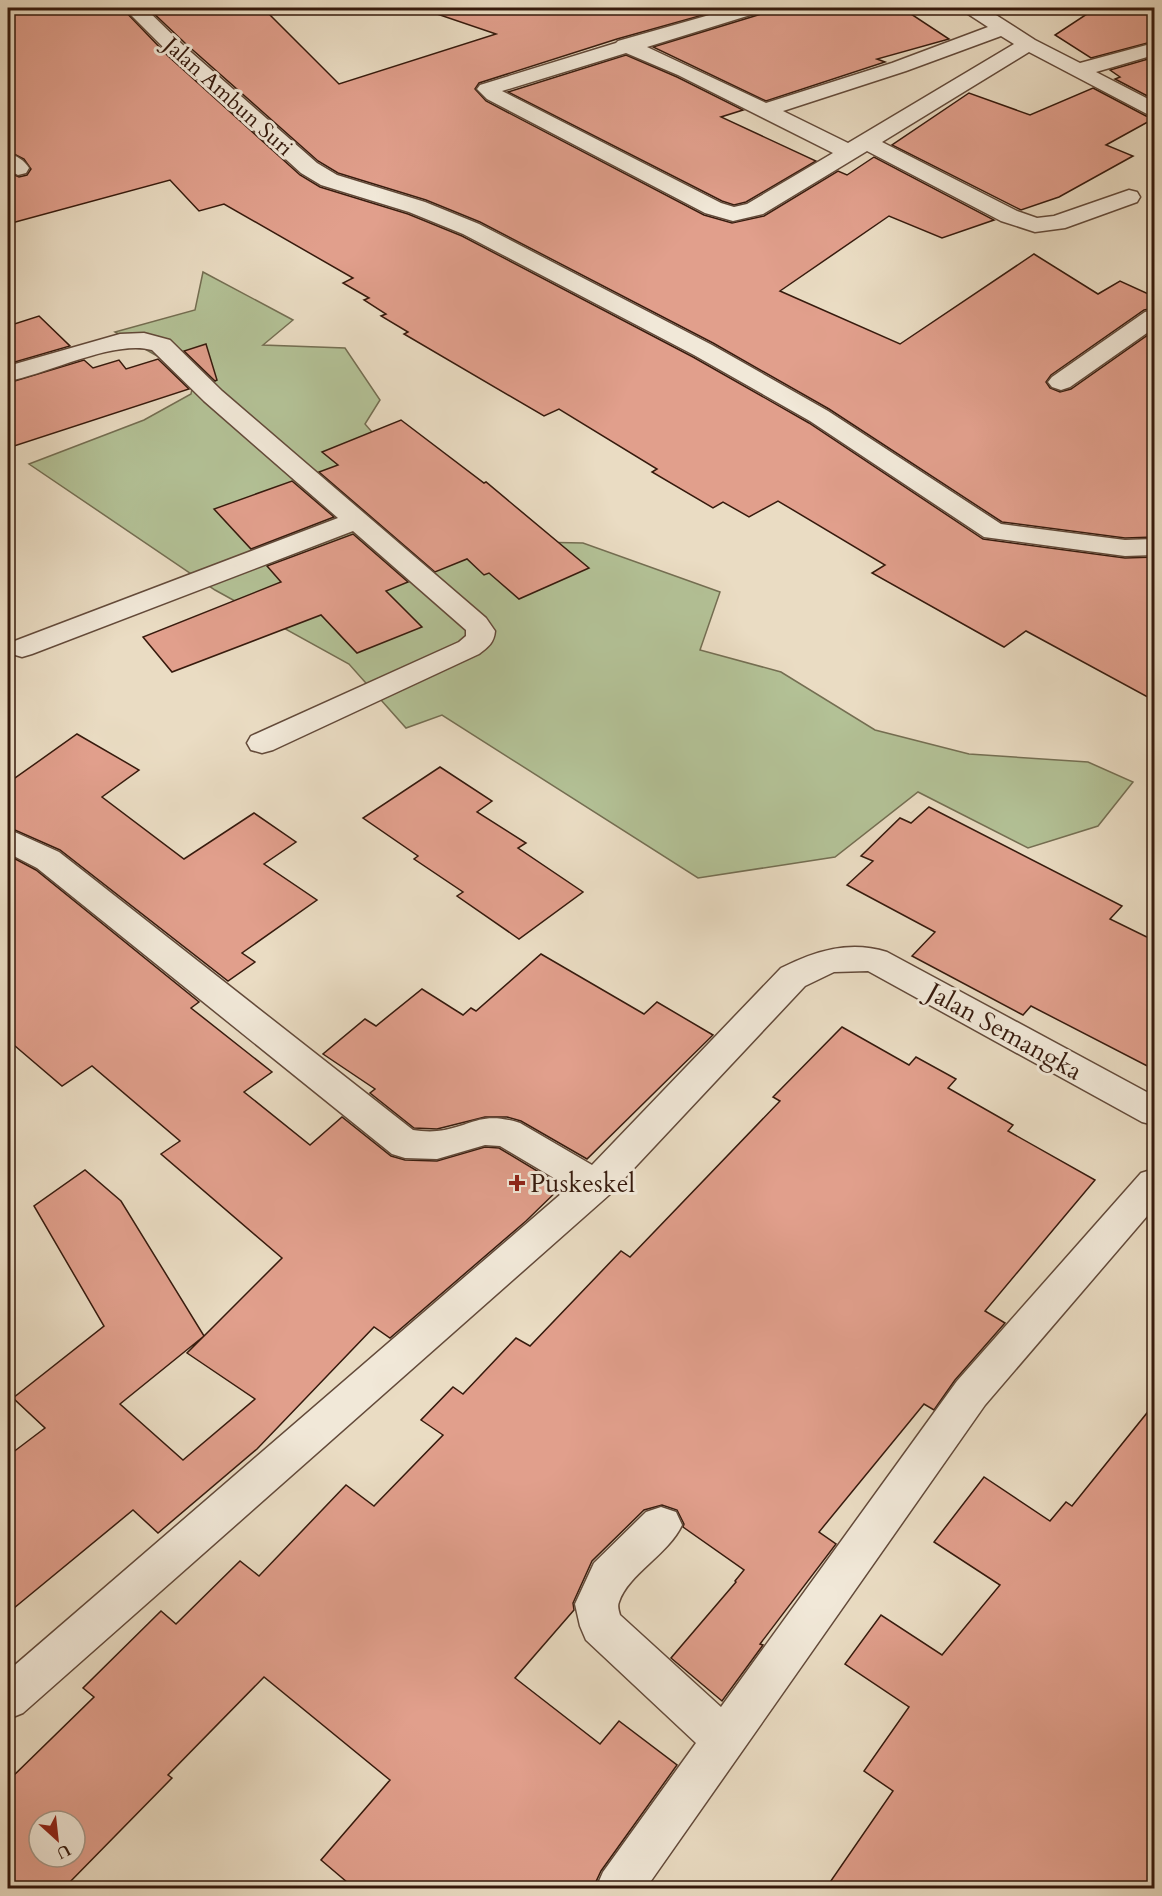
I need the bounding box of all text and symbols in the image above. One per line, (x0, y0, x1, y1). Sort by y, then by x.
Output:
street label: Jalan Ambun Suri (155, 29, 299, 163)
street label: Jalan Semangka (917, 972, 1089, 1088)
place label: Puskeskel (530, 1166, 635, 1201)
marker: Puskeskel (508, 1174, 526, 1192)
north arrow (27, 1809, 87, 1869)
text: U (53, 1839, 74, 1864)

